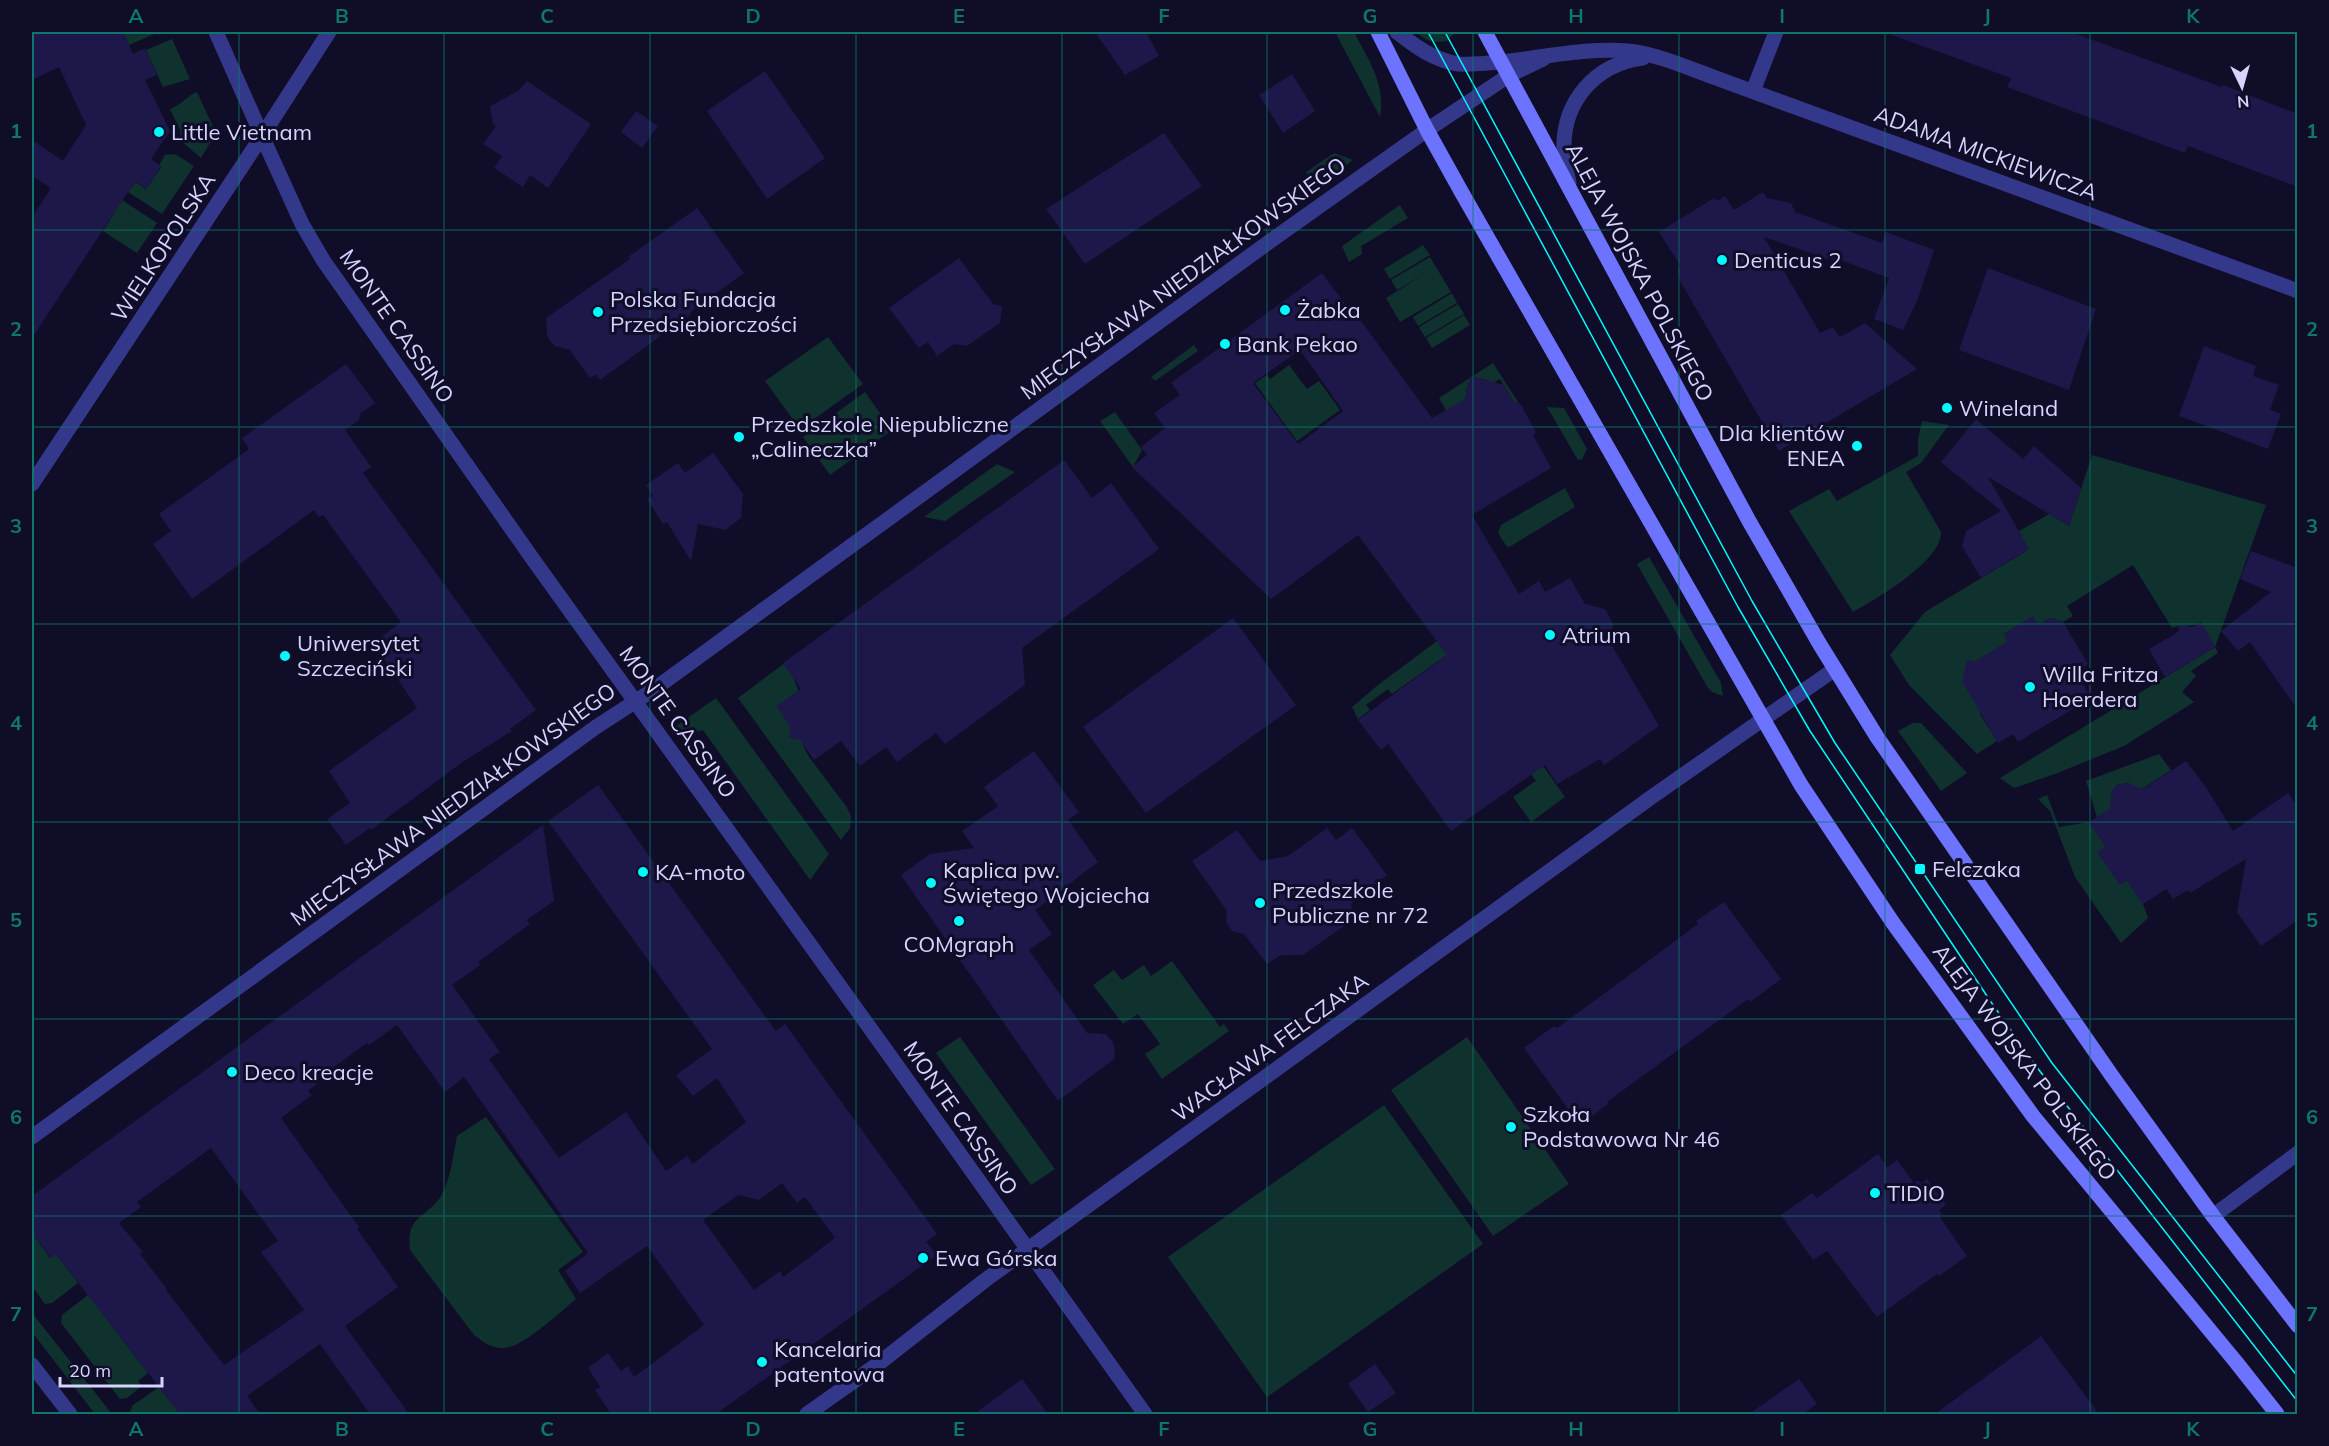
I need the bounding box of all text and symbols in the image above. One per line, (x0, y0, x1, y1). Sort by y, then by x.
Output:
text: A (129, 3, 144, 28)
text: B (335, 3, 349, 28)
text: C (540, 3, 554, 28)
text: D (745, 3, 761, 28)
text: E (953, 3, 965, 28)
text: F (1158, 3, 1170, 28)
text: G (1363, 3, 1377, 28)
text: H (1568, 3, 1584, 28)
text: I (1779, 3, 1785, 28)
text: J (1983, 3, 1991, 28)
text: K (2186, 3, 2200, 28)
north arrow (2212, 57, 2272, 117)
text: N (2236, 91, 2250, 112)
street label: ADAMA MICKIEWICZA (1871, 100, 2101, 206)
text: 1 (10, 118, 22, 143)
place label: Little Vietnam (171, 118, 312, 146)
text: 1 (2306, 118, 2318, 143)
marker: Little Vietnam (152, 125, 166, 139)
street label: ALEJA WOJSKA POLSKIEGO (1560, 138, 1720, 406)
street label: MIECZYSŁAWA NIEDZIAŁKOWSKIEGO (1015, 151, 1351, 405)
street label: WIELKOPOLSKA (105, 168, 221, 326)
street label: MONTE CASSINO (333, 244, 461, 408)
place label: Denticus 2 (1734, 246, 1842, 274)
marker: Denticus 2 (1715, 253, 1729, 267)
place label: Polska Fundacja Przedsiębiorczości (610, 285, 797, 338)
place label: Żabka (1297, 296, 1361, 324)
marker: Żabka (1278, 303, 1292, 317)
marker: Polska Fundacja Przedsiębiorczości (591, 305, 605, 319)
text: 2 (10, 316, 22, 341)
text: 2 (2306, 316, 2318, 341)
place label: Bank Pekao (1237, 330, 1358, 358)
marker: Bank Pekao (1218, 337, 1232, 351)
place label: Wineland (1959, 394, 2058, 422)
marker: Wineland (1940, 401, 1954, 415)
place label: Przedszkole Niepubliczne „Calineczka” (751, 410, 1009, 463)
place label: Dla klientów ENEA (1719, 419, 1845, 472)
marker: Przedszkole Niepubliczne „Calineczka” (732, 430, 746, 444)
marker: Dla klientów ENEA (1850, 439, 1864, 453)
text: 3 (10, 513, 22, 538)
text: 3 (2306, 513, 2318, 538)
place label: Atrium (1562, 621, 1631, 649)
marker: Atrium (1543, 628, 1557, 642)
place label: Uniwersytet Szczeciński (297, 629, 420, 682)
street label: MONTE CASSINO (613, 640, 743, 804)
marker: Uniwersytet Szczeciński (278, 649, 292, 663)
place label: Willa Fritza Hoerdera (2042, 660, 2159, 713)
street label: MIECZYSŁAWA NIEDZIAŁKOWSKIEGO (285, 677, 621, 931)
marker: Willa Fritza Hoerdera (2023, 680, 2037, 694)
text: 4 (10, 710, 22, 735)
text: 4 (2306, 710, 2318, 735)
place label: Felczaka (1932, 855, 2021, 883)
place label: Kaplica pw. Świętego Wojciecha (943, 856, 1150, 909)
place label: KA-moto (655, 858, 745, 886)
marker: Felczaka (1913, 862, 1927, 876)
marker: KA-moto (636, 865, 650, 879)
marker: Kaplica pw. Świętego Wojciecha (924, 876, 938, 890)
place label: Przedszkole Publiczne nr 72 (1272, 876, 1428, 929)
marker: Przedszkole Publiczne nr 72 (1253, 896, 1267, 910)
text: 5 (10, 907, 22, 932)
text: 5 (2306, 907, 2318, 932)
marker: COMgraph (952, 914, 966, 928)
place label: COMgraph (904, 930, 1014, 958)
street label: ALEJA WOJSKA POLSKIEGO (1927, 938, 2123, 1186)
street label: WACŁAWA FELCZAKA (1166, 966, 1374, 1128)
street label: MONTE CASSINO (897, 1036, 1025, 1200)
place label: Deco kreacje (244, 1058, 374, 1086)
marker: Deco kreacje (225, 1065, 239, 1079)
place label: Szkoła Podstawowa Nr 46 (1523, 1100, 1720, 1153)
text: 6 (10, 1104, 22, 1129)
text: 6 (2306, 1104, 2318, 1129)
marker: Szkoła Podstawowa Nr 46 (1504, 1120, 1518, 1134)
place label: TIDIO (1887, 1179, 1945, 1207)
marker: TIDIO (1868, 1186, 1882, 1200)
place label: Ewa Górska (935, 1244, 1057, 1272)
marker: Ewa Górska (916, 1251, 930, 1265)
text: 7 (10, 1301, 22, 1326)
text: 7 (2306, 1301, 2318, 1326)
place label: Kancelaria patentowa (774, 1335, 885, 1388)
scale bar (60, 1350, 162, 1388)
marker: Kancelaria patentowa (755, 1355, 769, 1369)
text: 20 m (69, 1359, 111, 1382)
text: A (129, 1416, 144, 1441)
text: B (335, 1416, 349, 1441)
text: C (540, 1416, 554, 1441)
text: D (745, 1416, 761, 1441)
text: E (953, 1416, 965, 1441)
text: F (1158, 1416, 1170, 1441)
text: G (1363, 1416, 1377, 1441)
text: H (1568, 1416, 1584, 1441)
text: I (1779, 1416, 1785, 1441)
text: J (1983, 1416, 1991, 1441)
text: K (2186, 1416, 2200, 1441)

